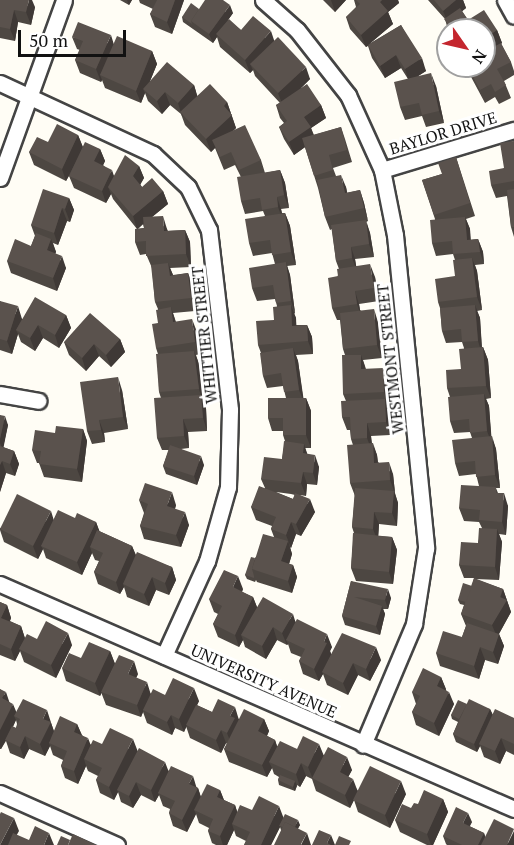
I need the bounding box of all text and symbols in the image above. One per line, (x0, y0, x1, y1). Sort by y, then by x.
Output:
scale bar (21, 18, 129, 56)
north arrow (436, 18, 496, 78)
text: 50 m (29, 28, 68, 52)
text: N (467, 46, 492, 68)
street label: BAYLOR DRIVE (387, 108, 499, 158)
street label: WHITTIER STREET (187, 265, 221, 405)
street label: WESTMONT STREET (373, 283, 407, 435)
street label: UNIVERSITY AVENUE (188, 640, 340, 722)

